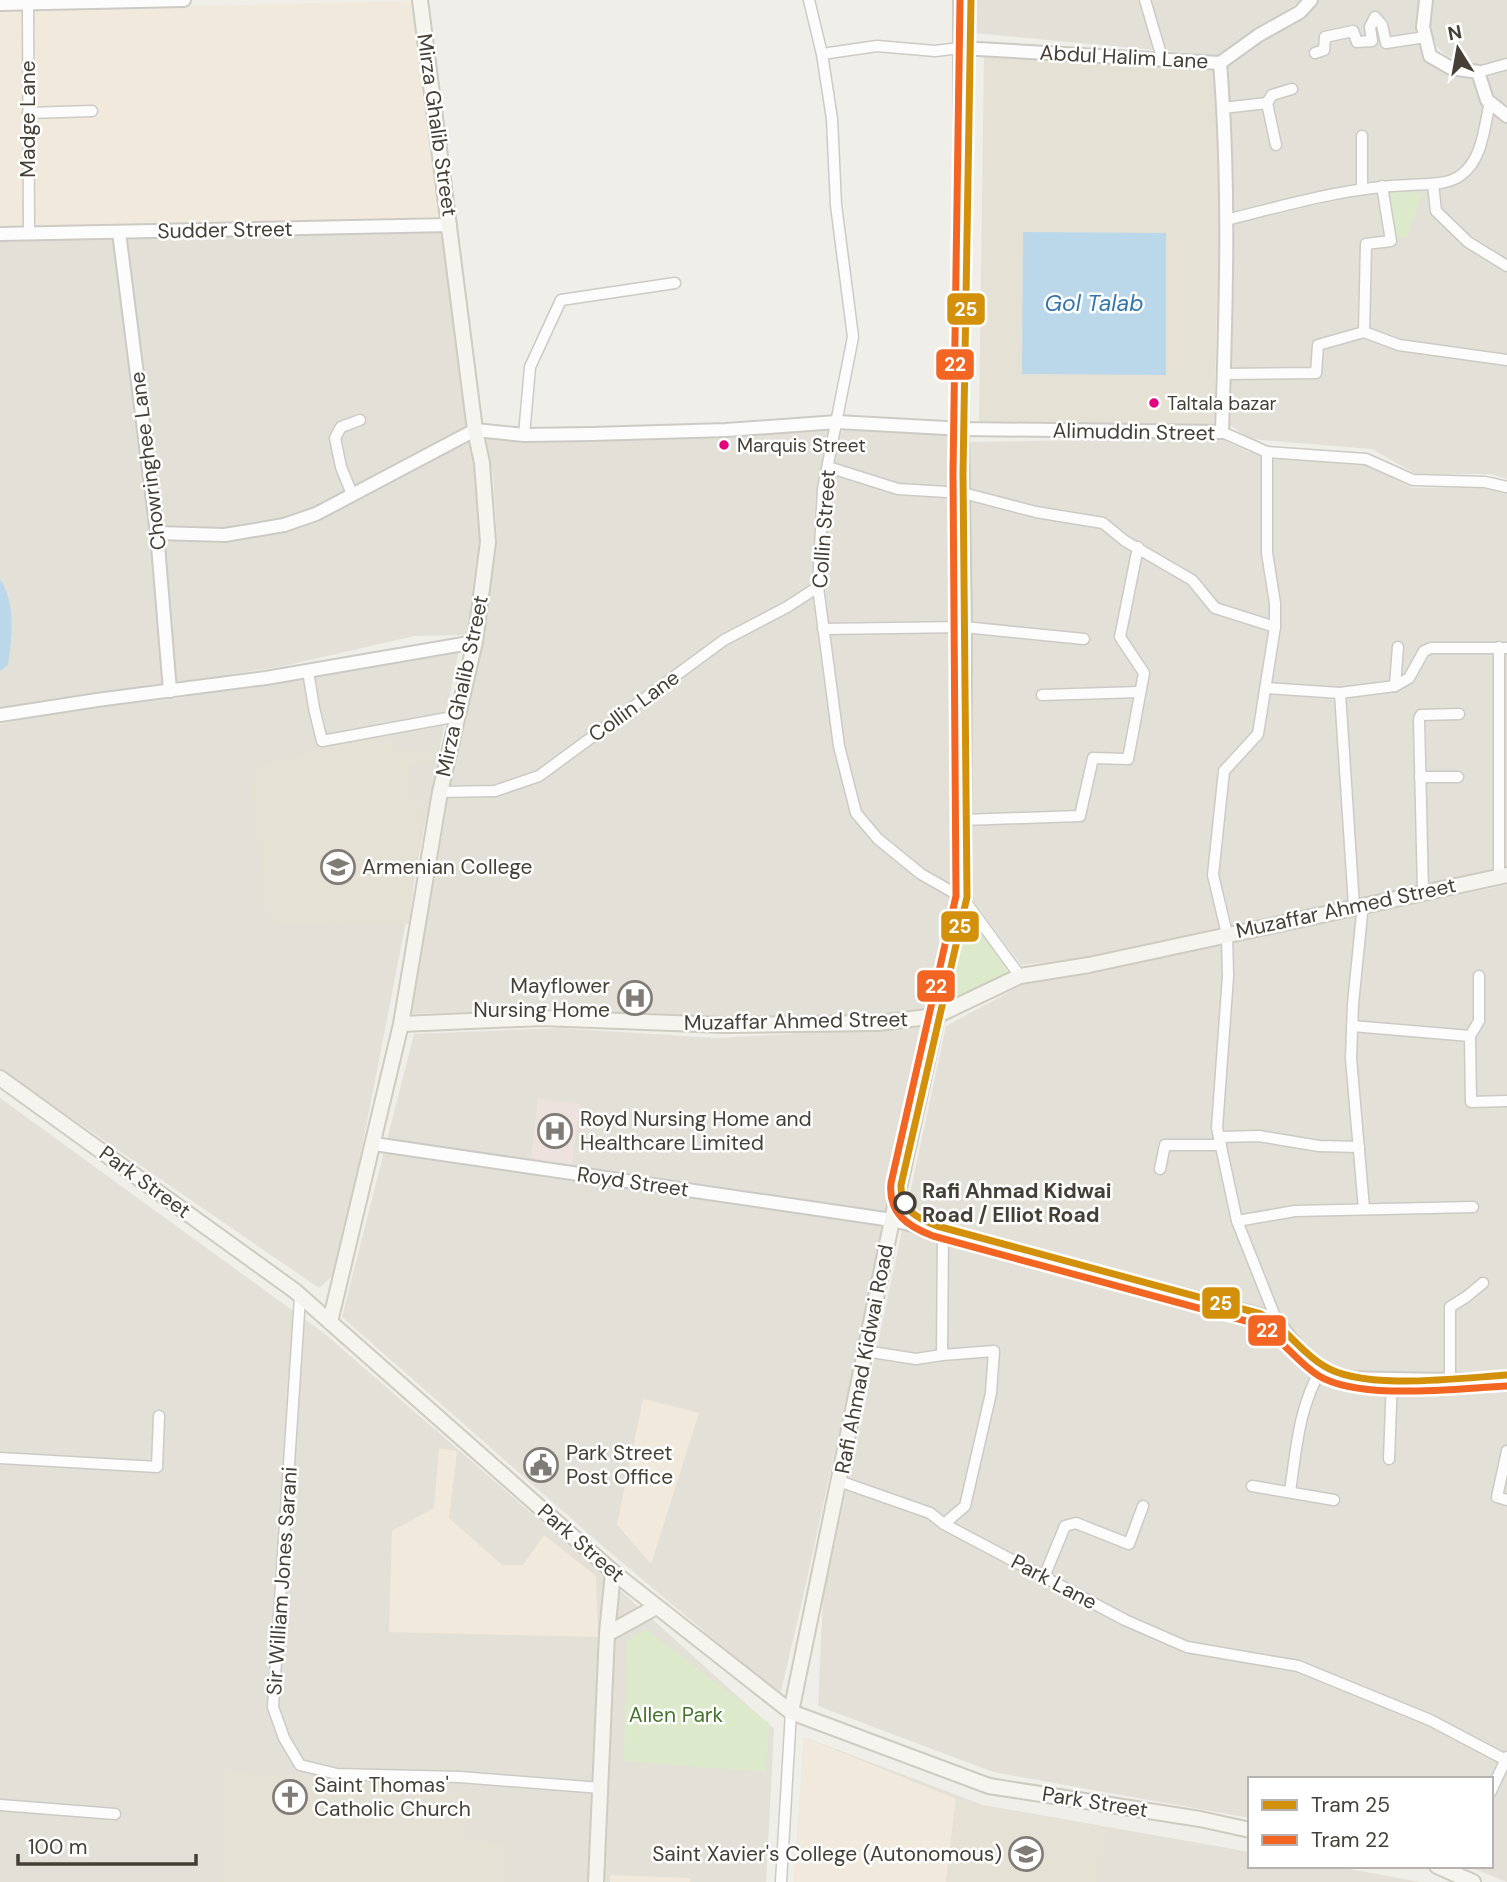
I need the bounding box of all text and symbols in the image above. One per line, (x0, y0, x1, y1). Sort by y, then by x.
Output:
north arrow (1423, 14, 1493, 84)
text: N (1446, 19, 1464, 46)
street label: Mirza Ghalib Street (410, 32, 464, 218)
street label: Abdul Halim Lane (1039, 39, 1209, 75)
street label: Madge Lane (14, 60, 42, 178)
street label: Sudder Street (157, 215, 293, 245)
water label: Gol Talab (1044, 288, 1144, 318)
line badge: 25 (946, 292, 986, 326)
text: 25 (955, 297, 977, 322)
line badge: 22 (935, 348, 975, 381)
text: 22 (944, 352, 966, 377)
street label: Chowringhee Lane (123, 370, 173, 552)
place label: Taltala bazar (1167, 391, 1277, 416)
marker: Taltala bazar (1147, 396, 1161, 410)
street label: Alimuddin Street (1052, 417, 1216, 447)
place label: Marquis Street (737, 433, 866, 458)
marker: Marquis Street (717, 438, 731, 452)
street label: Collin Street (806, 469, 842, 589)
street label: Mirza Ghalib Street (429, 593, 495, 779)
street label: Collin Lane (583, 663, 685, 748)
school or university icon: Armenian College (319, 848, 357, 886)
place label: Armenian College (362, 853, 533, 881)
street label: Muzaffar Ahmed Street (1233, 871, 1459, 945)
line badge: 25 (940, 910, 980, 943)
text: 25 (949, 914, 971, 939)
line badge: 22 (916, 969, 956, 1003)
place label: Mayflower Nursing Home (473, 972, 610, 1024)
text: 22 (925, 974, 947, 999)
hospital icon: Mayflower Nursing Home (616, 979, 654, 1017)
street label: Muzaffar Ahmed Street (684, 1005, 908, 1037)
place label: Royd Nursing Home and Healthcare Limited (580, 1105, 812, 1157)
hospital icon: Royd Nursing Home and Healthcare Limited (536, 1112, 574, 1150)
street label: Park Street (94, 1139, 196, 1225)
street label: Royd Street (575, 1160, 691, 1204)
place label: Rafi Ahmad Kidwai Road / Elliot Road (922, 1177, 1111, 1229)
marker: Rafi Ahmad Kidwai Road / Elliot Road (894, 1192, 916, 1214)
street label: Rafi Ahmad Kidwai Road (828, 1242, 900, 1476)
line badge: 25 (1201, 1286, 1241, 1320)
text: 25 (1210, 1291, 1232, 1316)
line badge: 22 (1247, 1314, 1287, 1347)
text: 22 (1256, 1318, 1278, 1343)
place label: Park Street Post Office (566, 1439, 673, 1491)
public building icon: Park Street Post Office (522, 1446, 560, 1484)
street label: Sir William Jones Sarani (260, 1466, 304, 1696)
street label: Park Street (532, 1497, 630, 1589)
street label: Park Lane (1006, 1548, 1102, 1616)
park label: Allen Park (629, 1701, 724, 1729)
place label: Saint Thomas' Catholic Church (314, 1771, 471, 1823)
legend (1248, 1777, 1493, 1868)
church icon: Saint Thomas' Catholic Church (271, 1778, 309, 1816)
street label: Park Street (1040, 1780, 1150, 1824)
text: Tram 25 (1311, 1791, 1390, 1819)
scale bar (18, 1822, 196, 1866)
text: Tram 22 (1311, 1826, 1389, 1854)
text: 100 m (28, 1833, 88, 1861)
school or university icon: Saint Xavier's College (Autonomous) (1007, 1835, 1045, 1873)
place label: Saint Xavier's College (Autonomous) (652, 1840, 1002, 1868)

